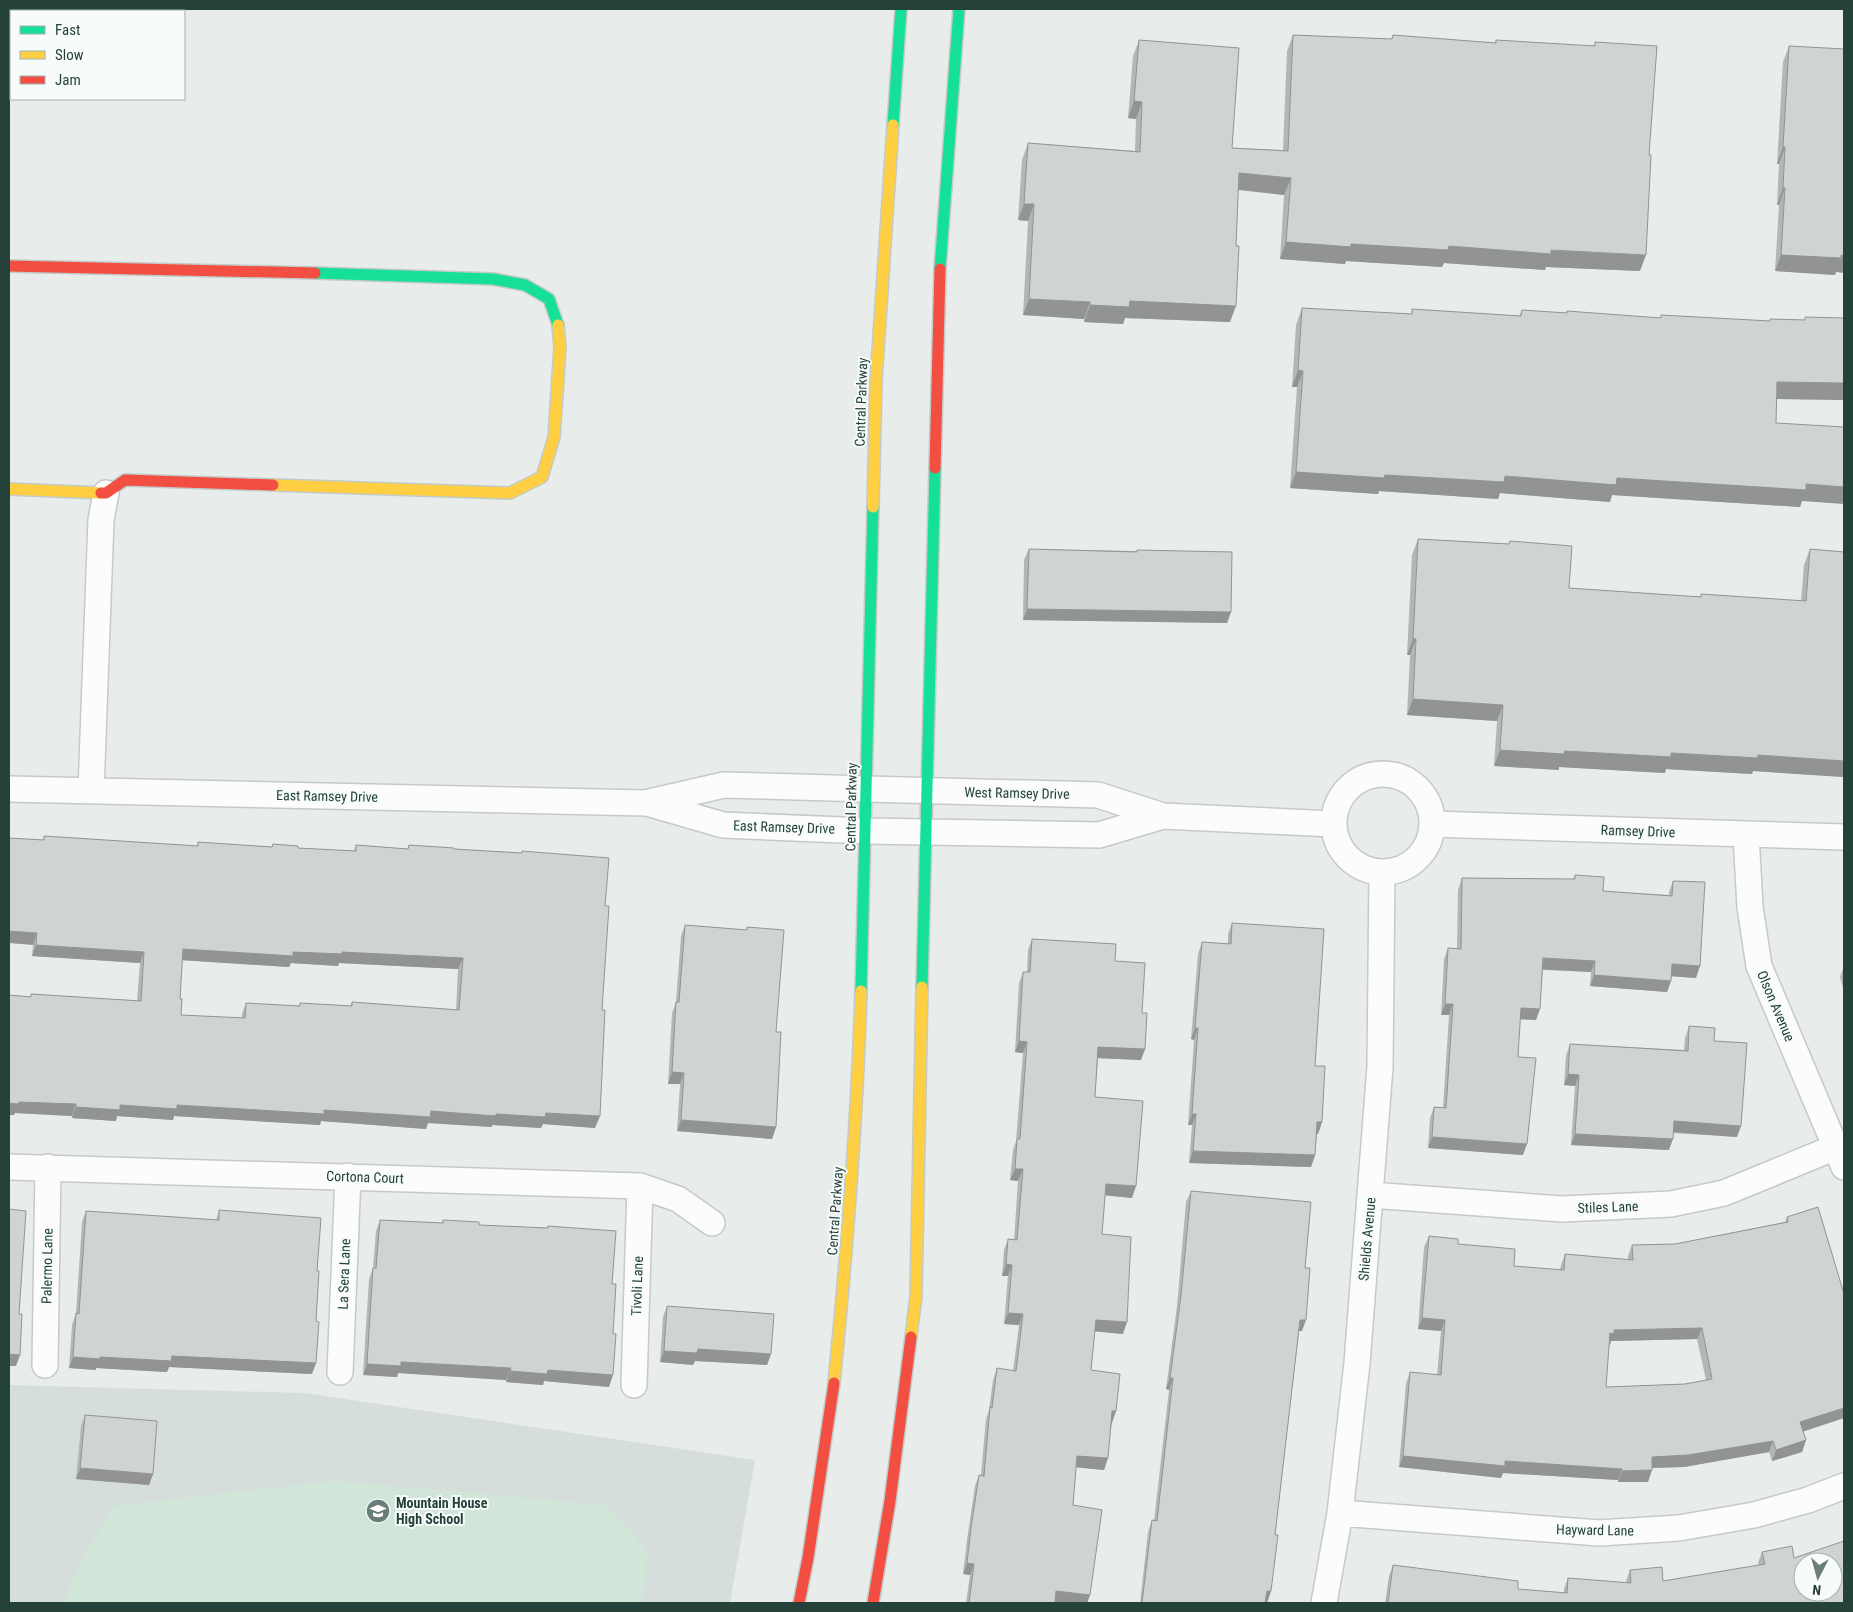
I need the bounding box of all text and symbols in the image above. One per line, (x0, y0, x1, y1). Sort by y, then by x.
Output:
legend (10, 10, 185, 100)
text: Fast (55, 21, 80, 39)
text: Slow (55, 46, 84, 64)
text: Jam (55, 71, 81, 89)
street label: Central Parkway (851, 357, 871, 447)
street label: Central Parkway (842, 762, 860, 852)
street label: West Ramsey Drive (964, 784, 1070, 802)
street label: East Ramsey Drive (276, 787, 379, 805)
street label: East Ramsey Drive (733, 817, 836, 837)
street label: Ramsey Drive (1600, 822, 1676, 840)
street label: Olson Avenue (1754, 968, 1798, 1044)
street label: Central Parkway (824, 1166, 846, 1256)
street label: Cortona Court (326, 1168, 404, 1186)
street label: Shields Avenue (1355, 1196, 1379, 1281)
street label: Stiles Lane (1577, 1198, 1639, 1216)
street label: Palermo Lane (38, 1227, 56, 1304)
street label: La Sera Lane (335, 1238, 353, 1310)
street label: Tivoli Lane (628, 1255, 646, 1316)
place label: Mountain House High School (396, 1495, 488, 1527)
school or university icon: Mountain House High School (365, 1498, 391, 1524)
street label: Hayward Lane (1556, 1521, 1635, 1539)
north arrow (1793, 1552, 1843, 1602)
text: N (1812, 1582, 1822, 1598)

